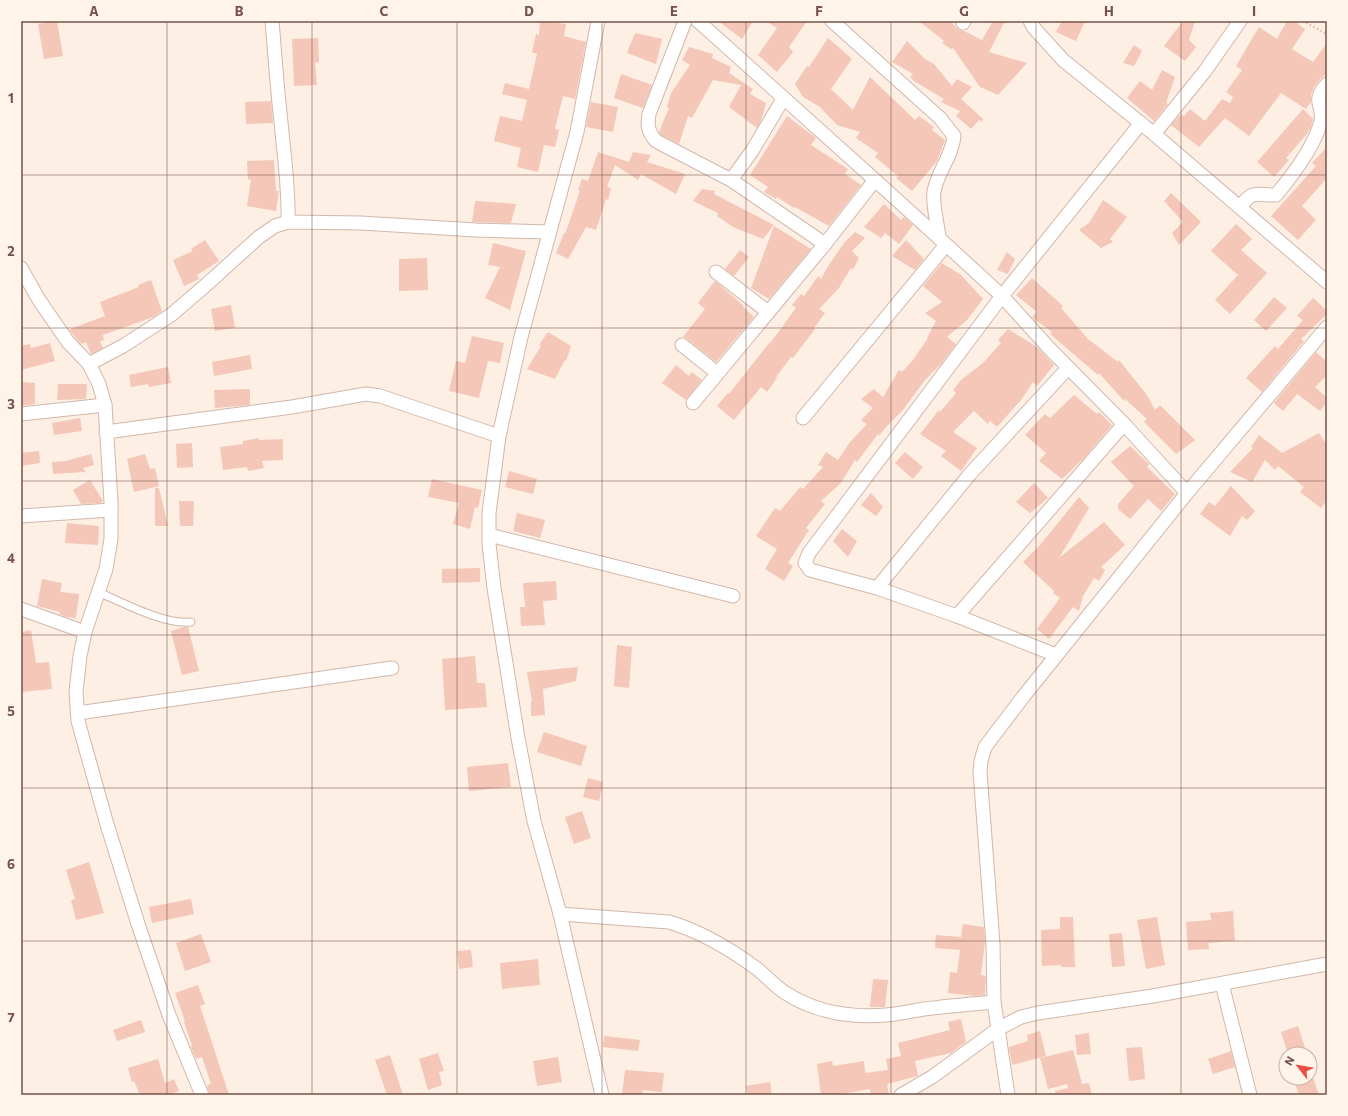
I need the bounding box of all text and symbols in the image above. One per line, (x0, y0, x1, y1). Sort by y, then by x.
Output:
text: A (89, 3, 99, 19)
text: B (235, 3, 244, 19)
text: C (380, 3, 389, 19)
text: D (524, 3, 534, 19)
text: E (670, 3, 678, 19)
text: F (815, 3, 823, 19)
text: G (959, 3, 969, 19)
text: H (1104, 3, 1114, 19)
text: I (1252, 3, 1256, 19)
text: 1 (8, 90, 14, 106)
text: 2 (7, 243, 15, 259)
text: 3 (7, 396, 15, 412)
text: 4 (7, 550, 15, 566)
text: 5 (7, 703, 15, 719)
text: 6 (7, 856, 15, 872)
text: 7 (7, 1009, 15, 1025)
north arrow (1278, 1046, 1318, 1086)
text: N (1281, 1054, 1297, 1067)

